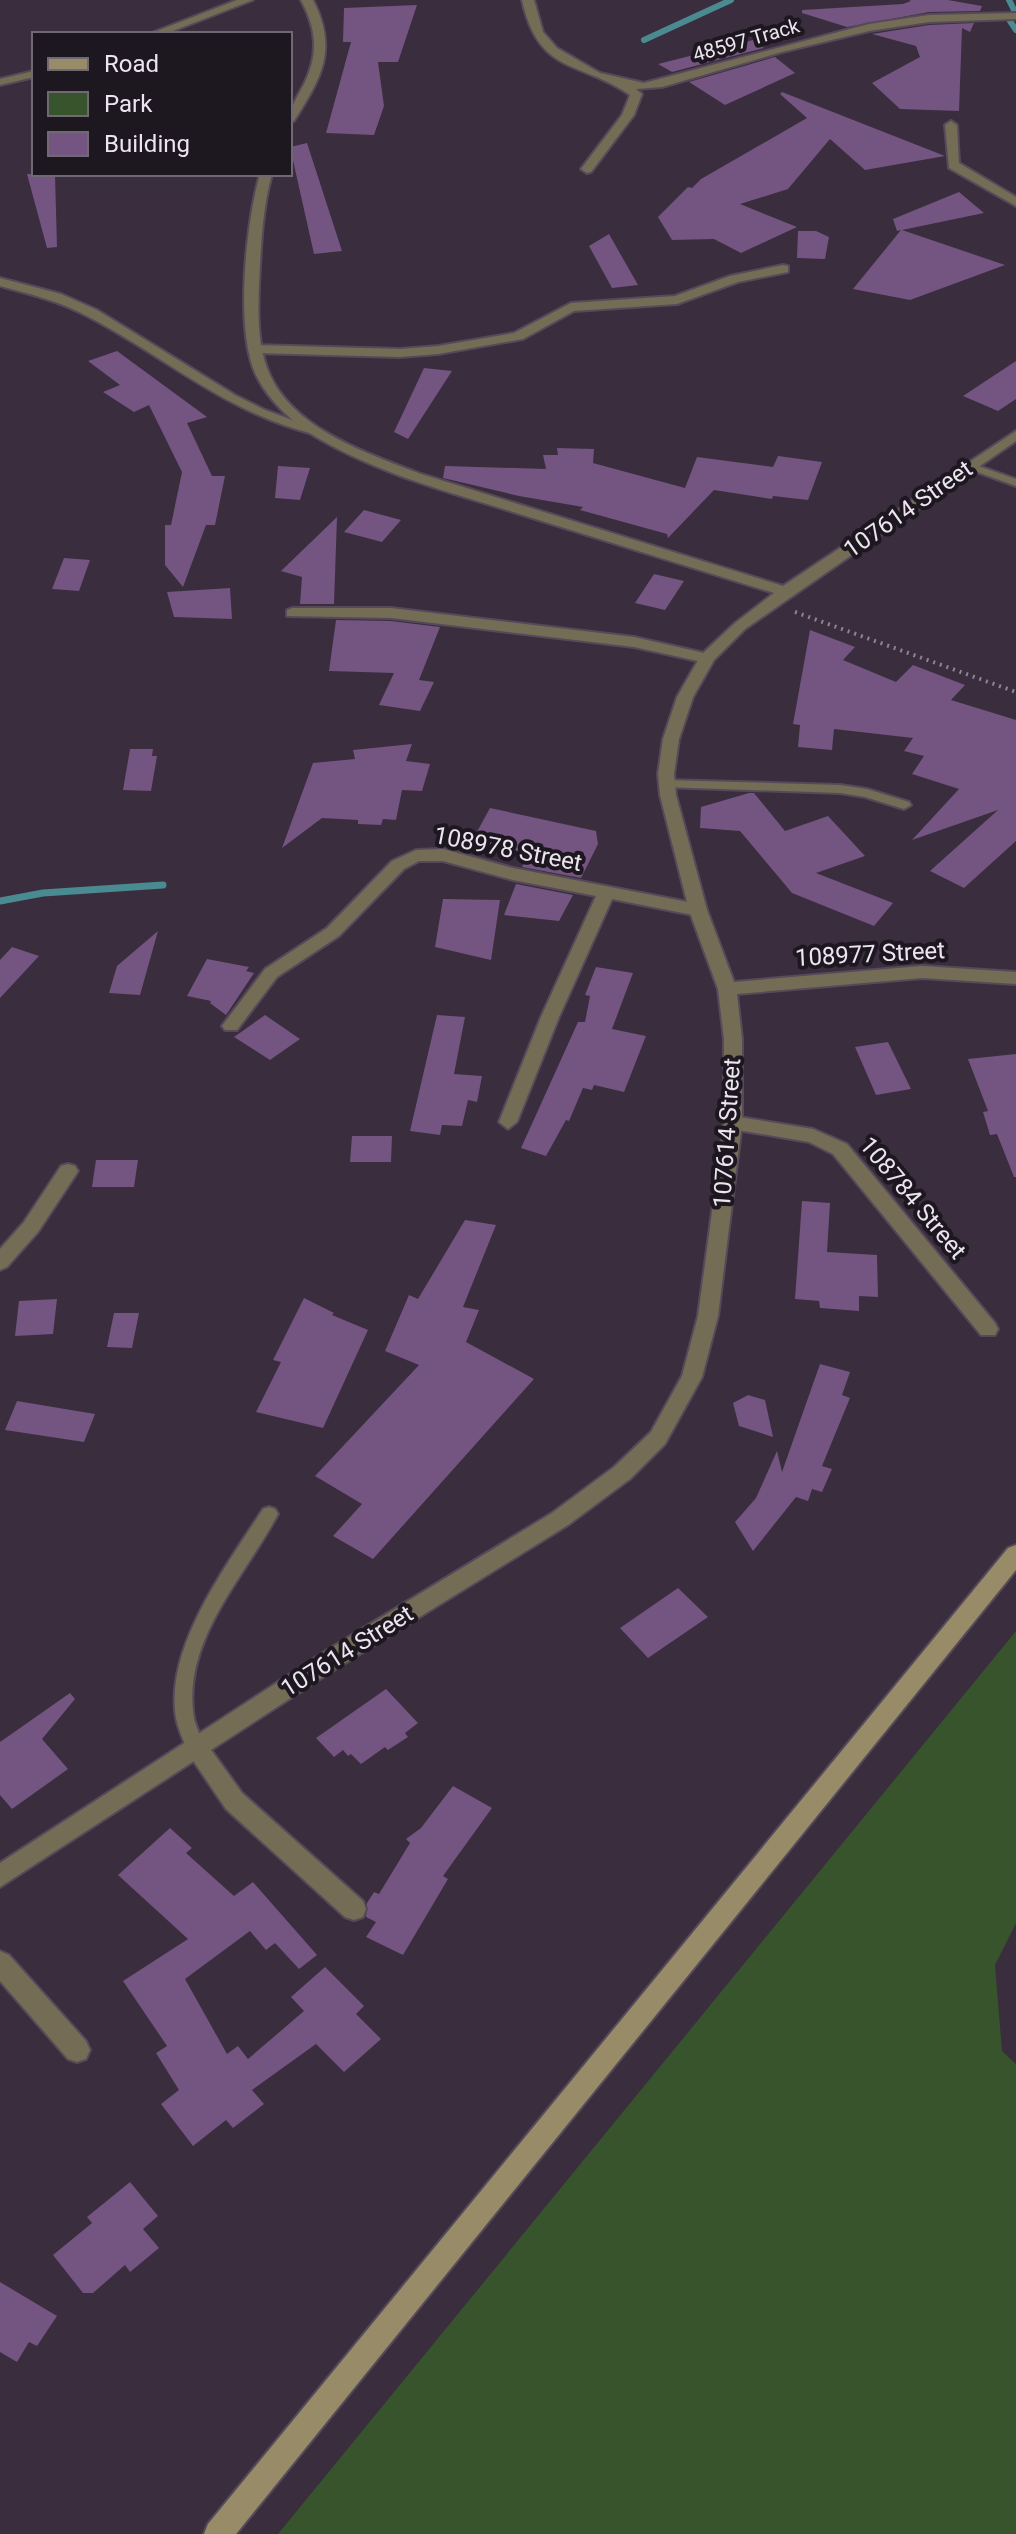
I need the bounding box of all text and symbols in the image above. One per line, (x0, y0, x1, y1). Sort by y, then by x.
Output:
street label: 48597 Track (690, 13, 803, 67)
legend (32, 32, 292, 176)
text: Road (104, 50, 159, 78)
text: Park (104, 90, 153, 118)
text: Building (104, 130, 190, 158)
street label: 107614 Street (838, 454, 978, 564)
street label: 108978 Street (432, 821, 585, 877)
street label: 108977 Street (794, 936, 946, 972)
street label: 107614 Street (708, 1057, 746, 1209)
street label: 108784 Street (854, 1131, 972, 1265)
street label: 107614 Street (276, 1599, 418, 1703)

